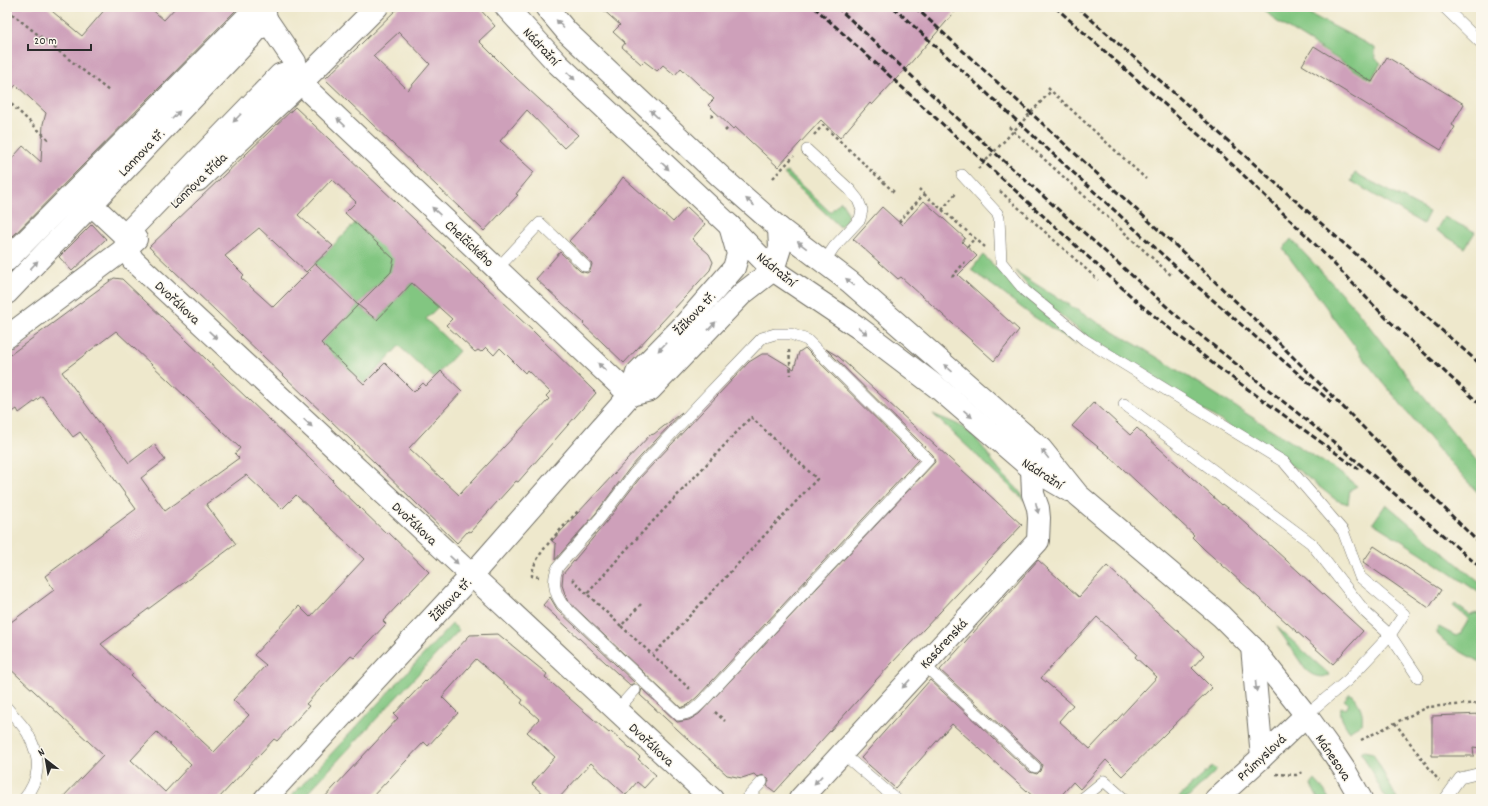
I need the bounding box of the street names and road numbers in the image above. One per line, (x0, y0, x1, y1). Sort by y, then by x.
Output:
street label: Nádražní (517, 24, 565, 72)
street label: Lannova tř. (115, 125, 170, 182)
street label: Lannova třída (166, 149, 233, 214)
street label: Chelčického (439, 216, 498, 273)
street label: Nádražní (752, 248, 801, 294)
street label: Dvořákova (149, 277, 204, 330)
street label: Žižkova tř. (670, 288, 721, 341)
street label: Nádražní (1017, 454, 1068, 496)
street label: Dvořákova (386, 498, 441, 551)
street label: Žižkova tř. (426, 574, 477, 627)
street label: Kasárenská (916, 615, 973, 674)
street label: Dvořákova (623, 719, 678, 772)
street label: Průmyslová (1233, 730, 1292, 787)
street label: Mánesova (1309, 731, 1356, 786)

